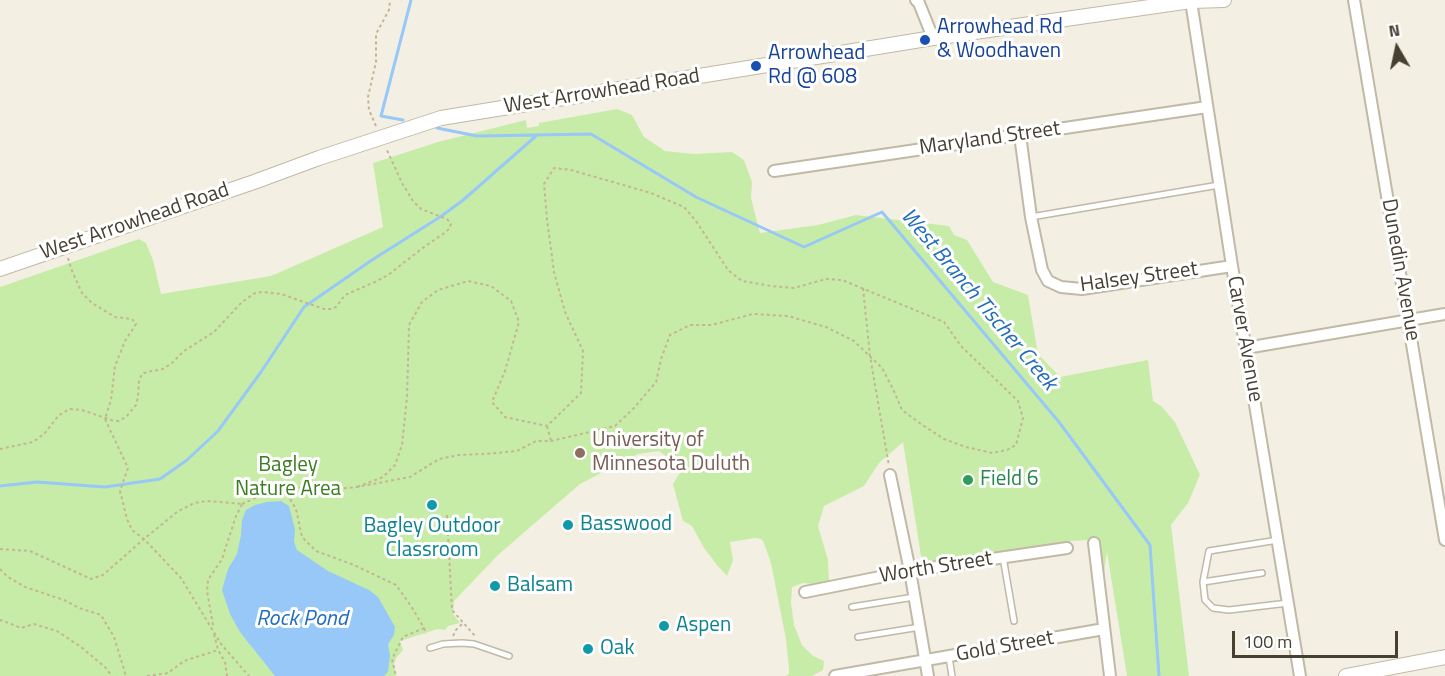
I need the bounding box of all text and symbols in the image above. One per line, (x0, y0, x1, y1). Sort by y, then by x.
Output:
place label: Arrowhead Rd & Woodhaven (937, 15, 1063, 65)
north arrow (1367, 18, 1427, 78)
text: N (1387, 18, 1402, 43)
marker: Arrowhead Rd & Woodhaven (918, 33, 932, 47)
place label: Arrowhead Rd @ 608 (768, 41, 865, 91)
marker: Arrowhead Rd @ 608 (749, 59, 763, 73)
street label: West Arrowhead Road (502, 64, 702, 120)
street label: Maryland Street (918, 117, 1062, 161)
street label: West Arrowhead Road (37, 178, 233, 266)
street label: Dunedin Avenue (1375, 197, 1425, 343)
water label: West Branch Tischer Creek (894, 204, 1062, 396)
street label: Halsey Street (1079, 257, 1199, 299)
street label: Carver Avenue (1221, 274, 1267, 404)
place label: University of Minnesota Duluth (592, 428, 750, 478)
marker: University of Minnesota Duluth (573, 446, 587, 460)
park label: Bagley Nature Area (235, 453, 341, 503)
place label: Field 6 (980, 467, 1039, 493)
marker: Field 6 (961, 473, 975, 487)
marker: Bagley Outdoor Classroom (425, 498, 439, 512)
place label: Basswood (580, 512, 672, 538)
place label: Bagley Outdoor Classroom (363, 514, 501, 564)
marker: Basswood (561, 518, 575, 532)
street label: Worth Street (878, 547, 994, 589)
place label: Balsam (507, 573, 573, 599)
marker: Balsam (488, 579, 502, 593)
water label: Rock Pond (256, 607, 348, 633)
place label: Aspen (676, 613, 731, 639)
marker: Aspen (657, 619, 671, 633)
scale bar (1235, 619, 1402, 657)
street label: Gold Street (954, 626, 1056, 668)
text: 100 m (1243, 628, 1292, 655)
place label: Oak (600, 636, 634, 662)
marker: Oak (581, 642, 595, 656)

